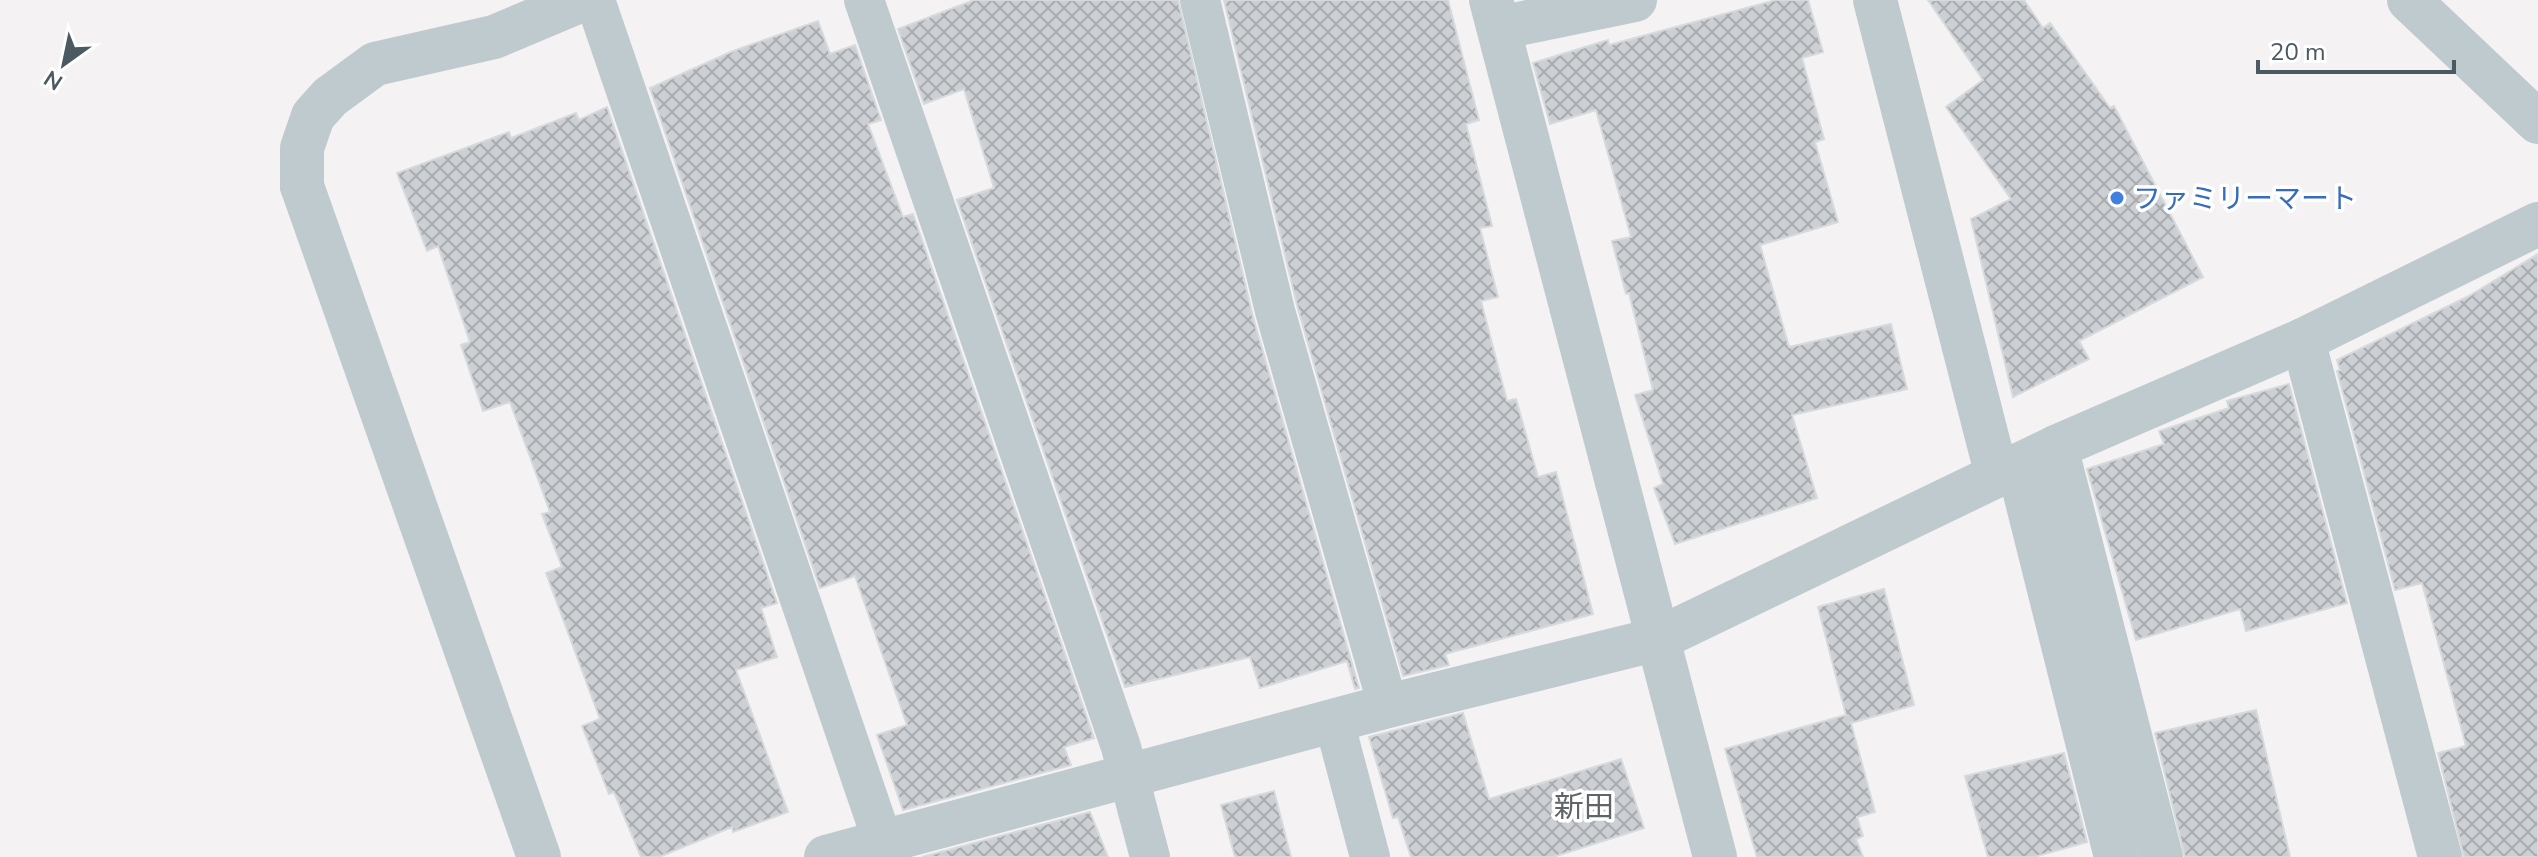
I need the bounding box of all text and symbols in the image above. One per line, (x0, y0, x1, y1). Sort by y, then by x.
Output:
north arrow (24, 24, 104, 104)
scale bar (2258, 24, 2454, 74)
text: 20 m (2270, 36, 2326, 68)
text: N (39, 63, 69, 97)
place label: ファミリーマート (2133, 180, 2357, 218)
marker: ファミリーマート (2108, 189, 2126, 207)
district label: 新田 (1554, 787, 1614, 828)

